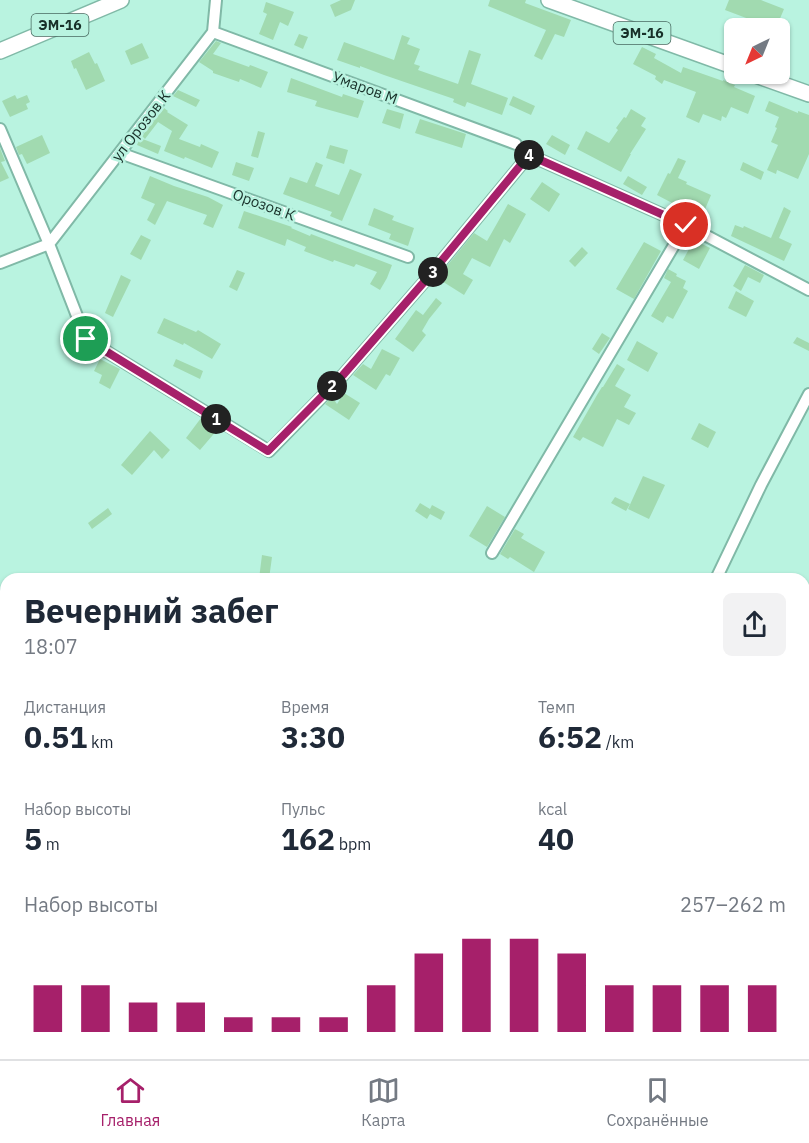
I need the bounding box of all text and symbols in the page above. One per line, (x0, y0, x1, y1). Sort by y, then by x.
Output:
road number: ЭМ-16 (32, 14, 88, 36)
north arrow (724, 18, 790, 84)
map controls (724, 18, 790, 84)
road number: ЭМ-16 (614, 22, 670, 44)
street label: Умаров М (330, 67, 400, 108)
street label: ул Орозов К (107, 86, 174, 165)
pin: 4 (514, 140, 544, 170)
text: 4 (524, 145, 534, 165)
street label: Орозов К (230, 184, 298, 225)
pin (660, 199, 711, 250)
icon: check (669, 208, 702, 241)
pin: 3 (418, 257, 448, 287)
text: 3 (428, 262, 438, 282)
pin (60, 313, 111, 364)
icon: arrive (69, 322, 102, 355)
pin: 2 (317, 371, 347, 401)
text: 2 (327, 376, 337, 396)
pin: 1 (201, 404, 231, 434)
text: 1 (211, 409, 221, 429)
text: Вечерний забег (24, 589, 279, 632)
button: share (723, 593, 786, 656)
text: 18:07 (24, 633, 78, 660)
text: Дистанция (24, 697, 106, 717)
text: Время (281, 697, 329, 717)
text: Темп (538, 697, 575, 717)
text: 0.51 (24, 717, 87, 756)
text: 3:30 (281, 717, 345, 756)
text: 6:52 (538, 717, 602, 756)
text: km (87, 732, 114, 752)
text: /km (602, 732, 634, 752)
text: Набор высоты (24, 799, 131, 819)
text: Пульс (281, 799, 325, 819)
text: kcal (538, 799, 567, 819)
text: 5 (24, 819, 42, 858)
text: 162 (281, 819, 335, 858)
text: 40 (538, 819, 574, 858)
text: m (42, 834, 60, 854)
text: bpm (335, 834, 371, 854)
text: Набор высоты (24, 891, 158, 918)
text: 257–262 m (680, 891, 786, 918)
tab: Главная (101, 1074, 160, 1130)
tab: Карта (361, 1074, 405, 1130)
tab: Сохранённые (606, 1074, 708, 1130)

